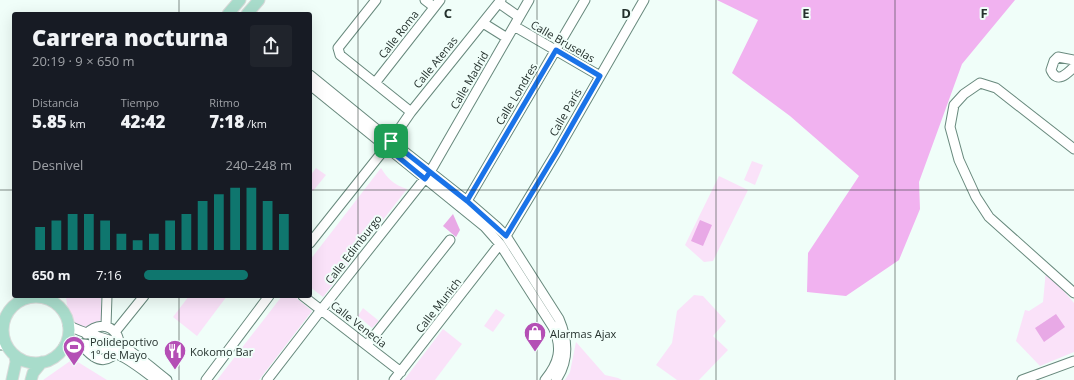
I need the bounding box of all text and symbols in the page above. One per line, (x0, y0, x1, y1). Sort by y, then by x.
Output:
text: C (444, 4, 452, 22)
text: D (621, 4, 631, 22)
text: E (802, 4, 810, 22)
text: F (980, 4, 988, 22)
street label: Calle Roma (374, 7, 422, 61)
street label: Calle Bruselas (528, 17, 598, 65)
text: Carrera nocturna (32, 22, 228, 52)
button: share (250, 25, 292, 67)
street label: Calle Atenas (409, 33, 461, 91)
street label: Calle Madrid (446, 48, 492, 112)
text: 20:19 · 9 × 650 m (32, 52, 135, 70)
street label: Calle Londres (492, 60, 540, 128)
street label: Calle París (545, 85, 585, 139)
text: Distancia (32, 95, 79, 110)
text: Tiempo (121, 95, 159, 110)
text: Ritmo (209, 95, 240, 110)
text: 5.85 (32, 110, 67, 133)
text: 42:42 (121, 110, 165, 133)
text: 7:18 (209, 110, 244, 133)
text: km (67, 116, 86, 131)
text: /km (244, 116, 267, 131)
pin (374, 124, 408, 158)
icon: arrive (380, 130, 402, 152)
text: Desnivel (32, 156, 83, 174)
text: 240–248 m (225, 156, 292, 174)
street label: Calle Edimburgo (321, 211, 385, 287)
text: 650 m (32, 266, 70, 284)
text: 7:16 (96, 266, 122, 284)
street label: Calle Munich (412, 274, 464, 336)
street label: Calle Venecia (328, 297, 390, 351)
shop icon: Alarmas Ajax (522, 320, 548, 353)
place label: Alarmas Ajax (550, 326, 617, 341)
sports icon: Polideportivo 1º de Mayo (61, 334, 87, 367)
place label: Polideportivo 1º de Mayo (90, 334, 159, 362)
restaurant icon: Kokomo Bar (162, 338, 188, 371)
place label: Kokomo Bar (190, 344, 254, 359)

